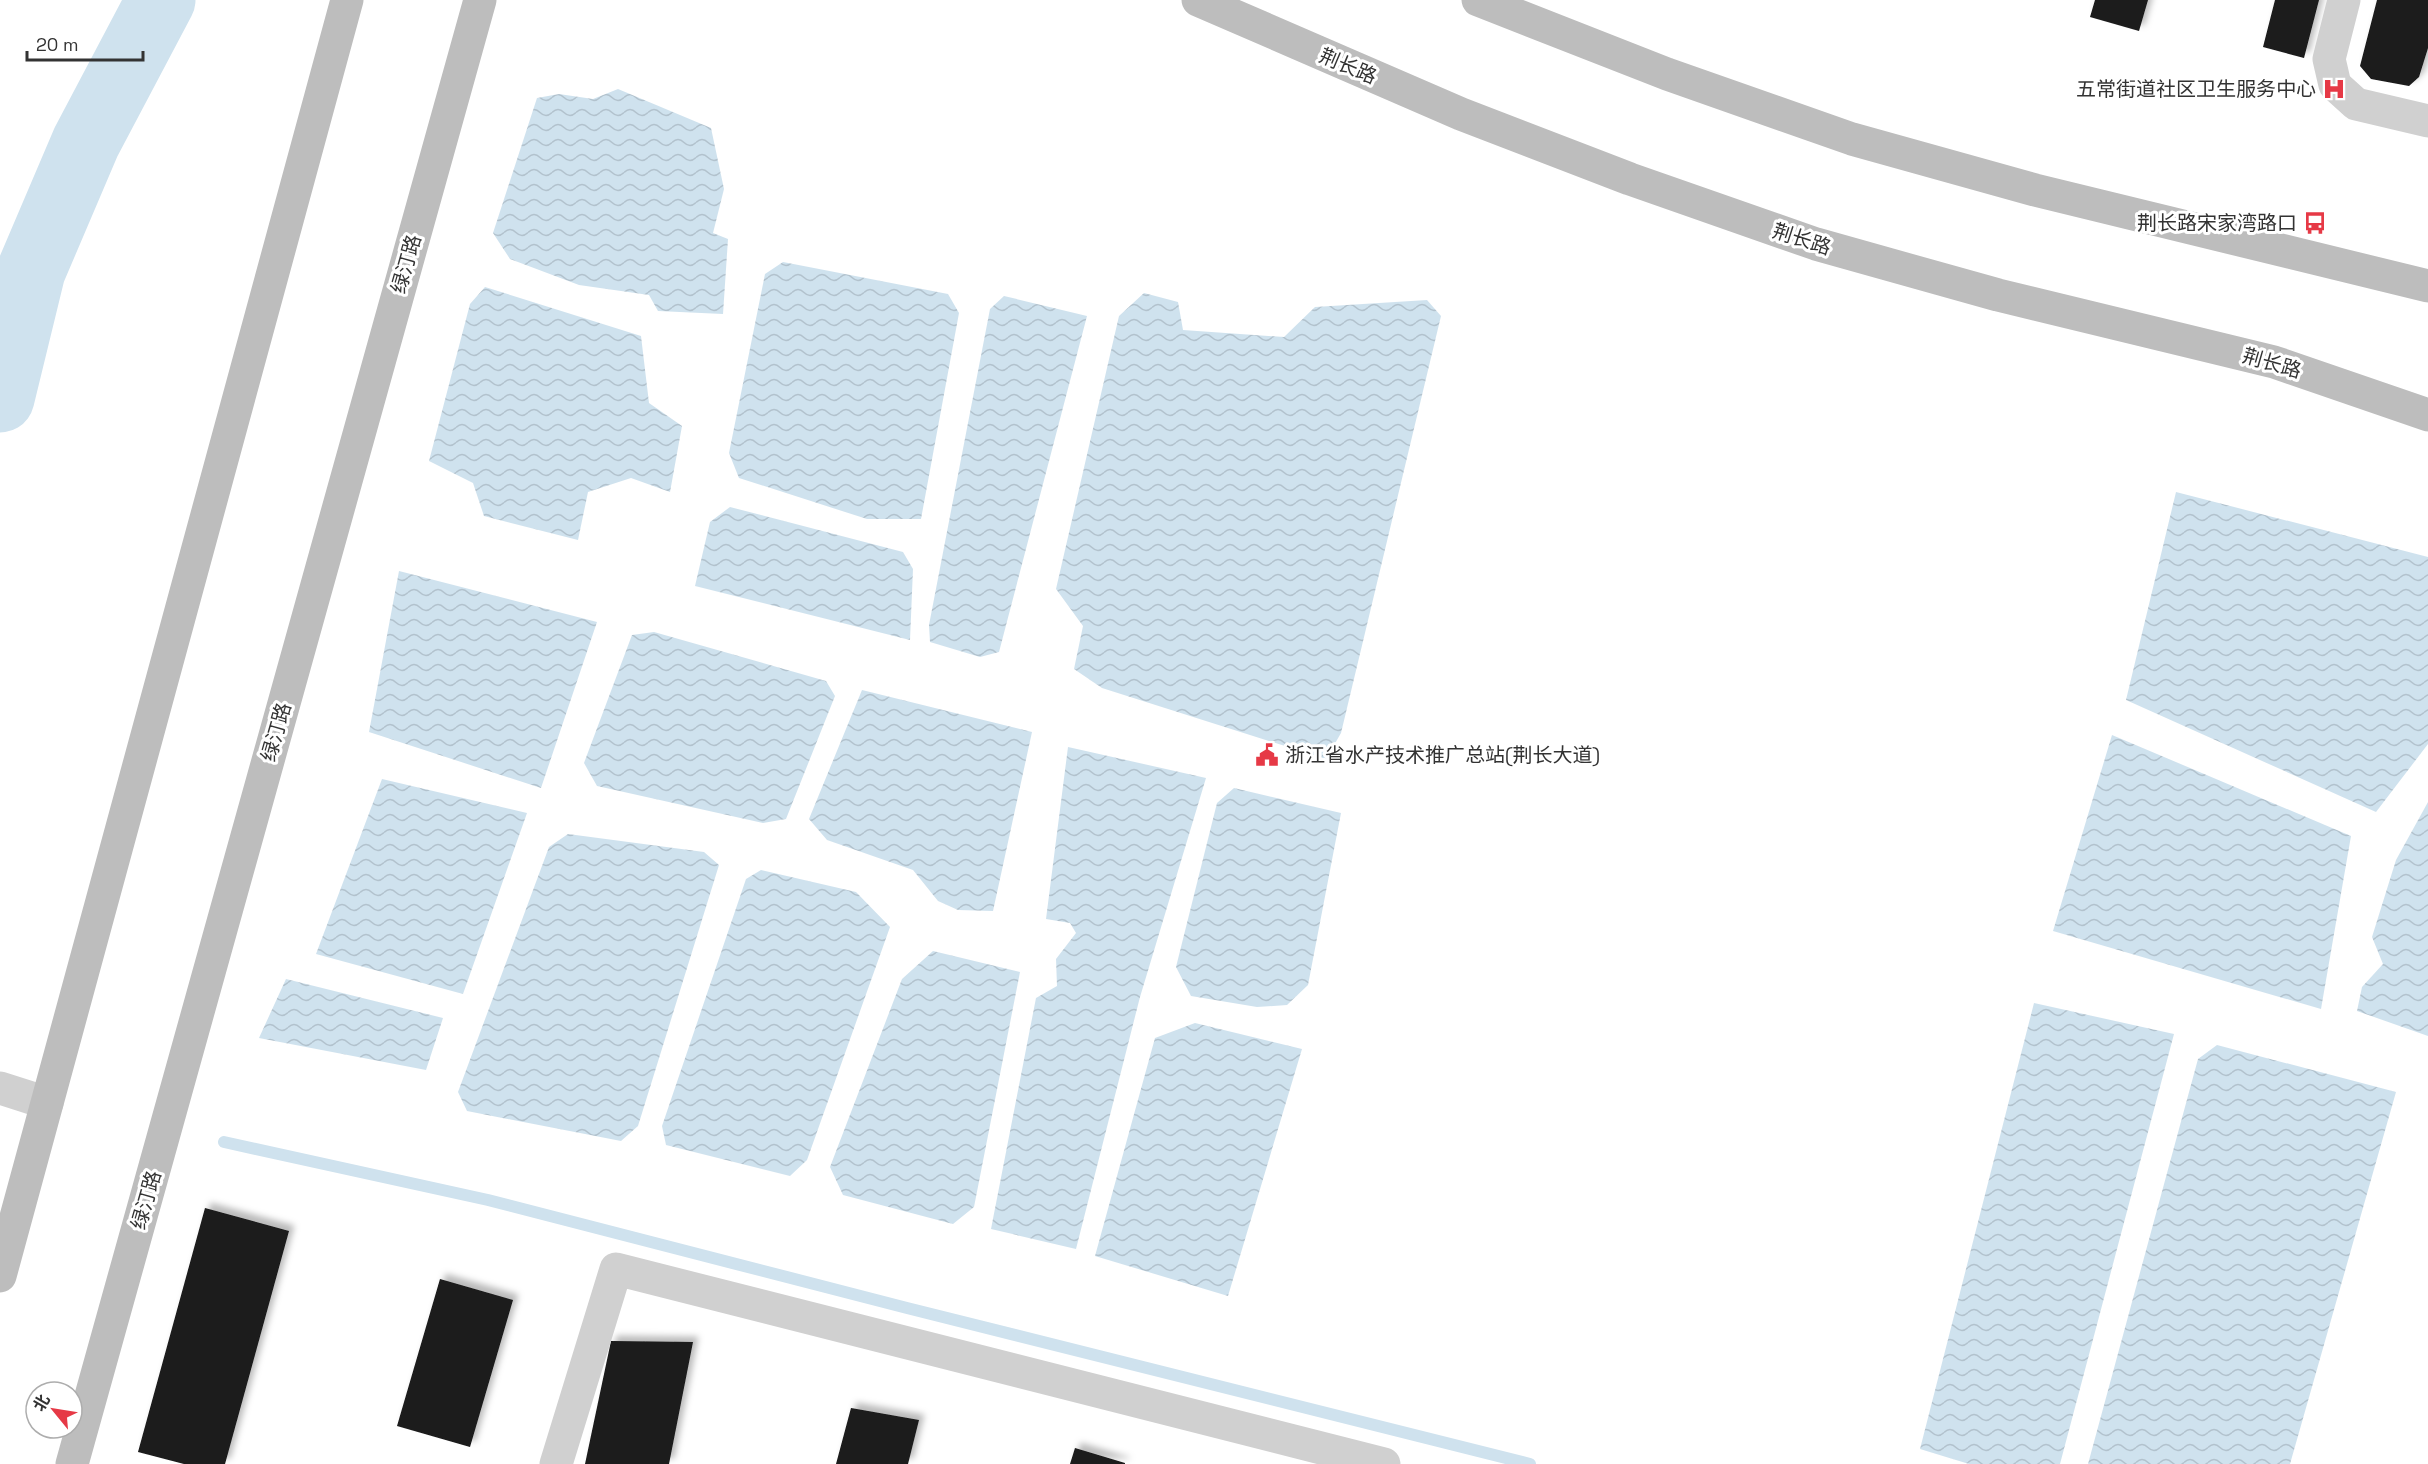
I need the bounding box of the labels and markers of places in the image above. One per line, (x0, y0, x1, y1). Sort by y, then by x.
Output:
place label: 五常街道社区卫生服务中心 (2076, 76, 2316, 102)
hospital icon: 五常街道社区卫生服务中心 (2321, 76, 2347, 102)
place label: 荆长路宋家湾路口 (2137, 210, 2297, 236)
bus stop icon: 荆长路宋家湾路口 (2302, 210, 2328, 236)
public building icon: 浙江省水产技术推广总站(荆长大道) (1254, 742, 1280, 768)
place label: 浙江省水产技术推广总站(荆长大道) (1285, 742, 1600, 768)

